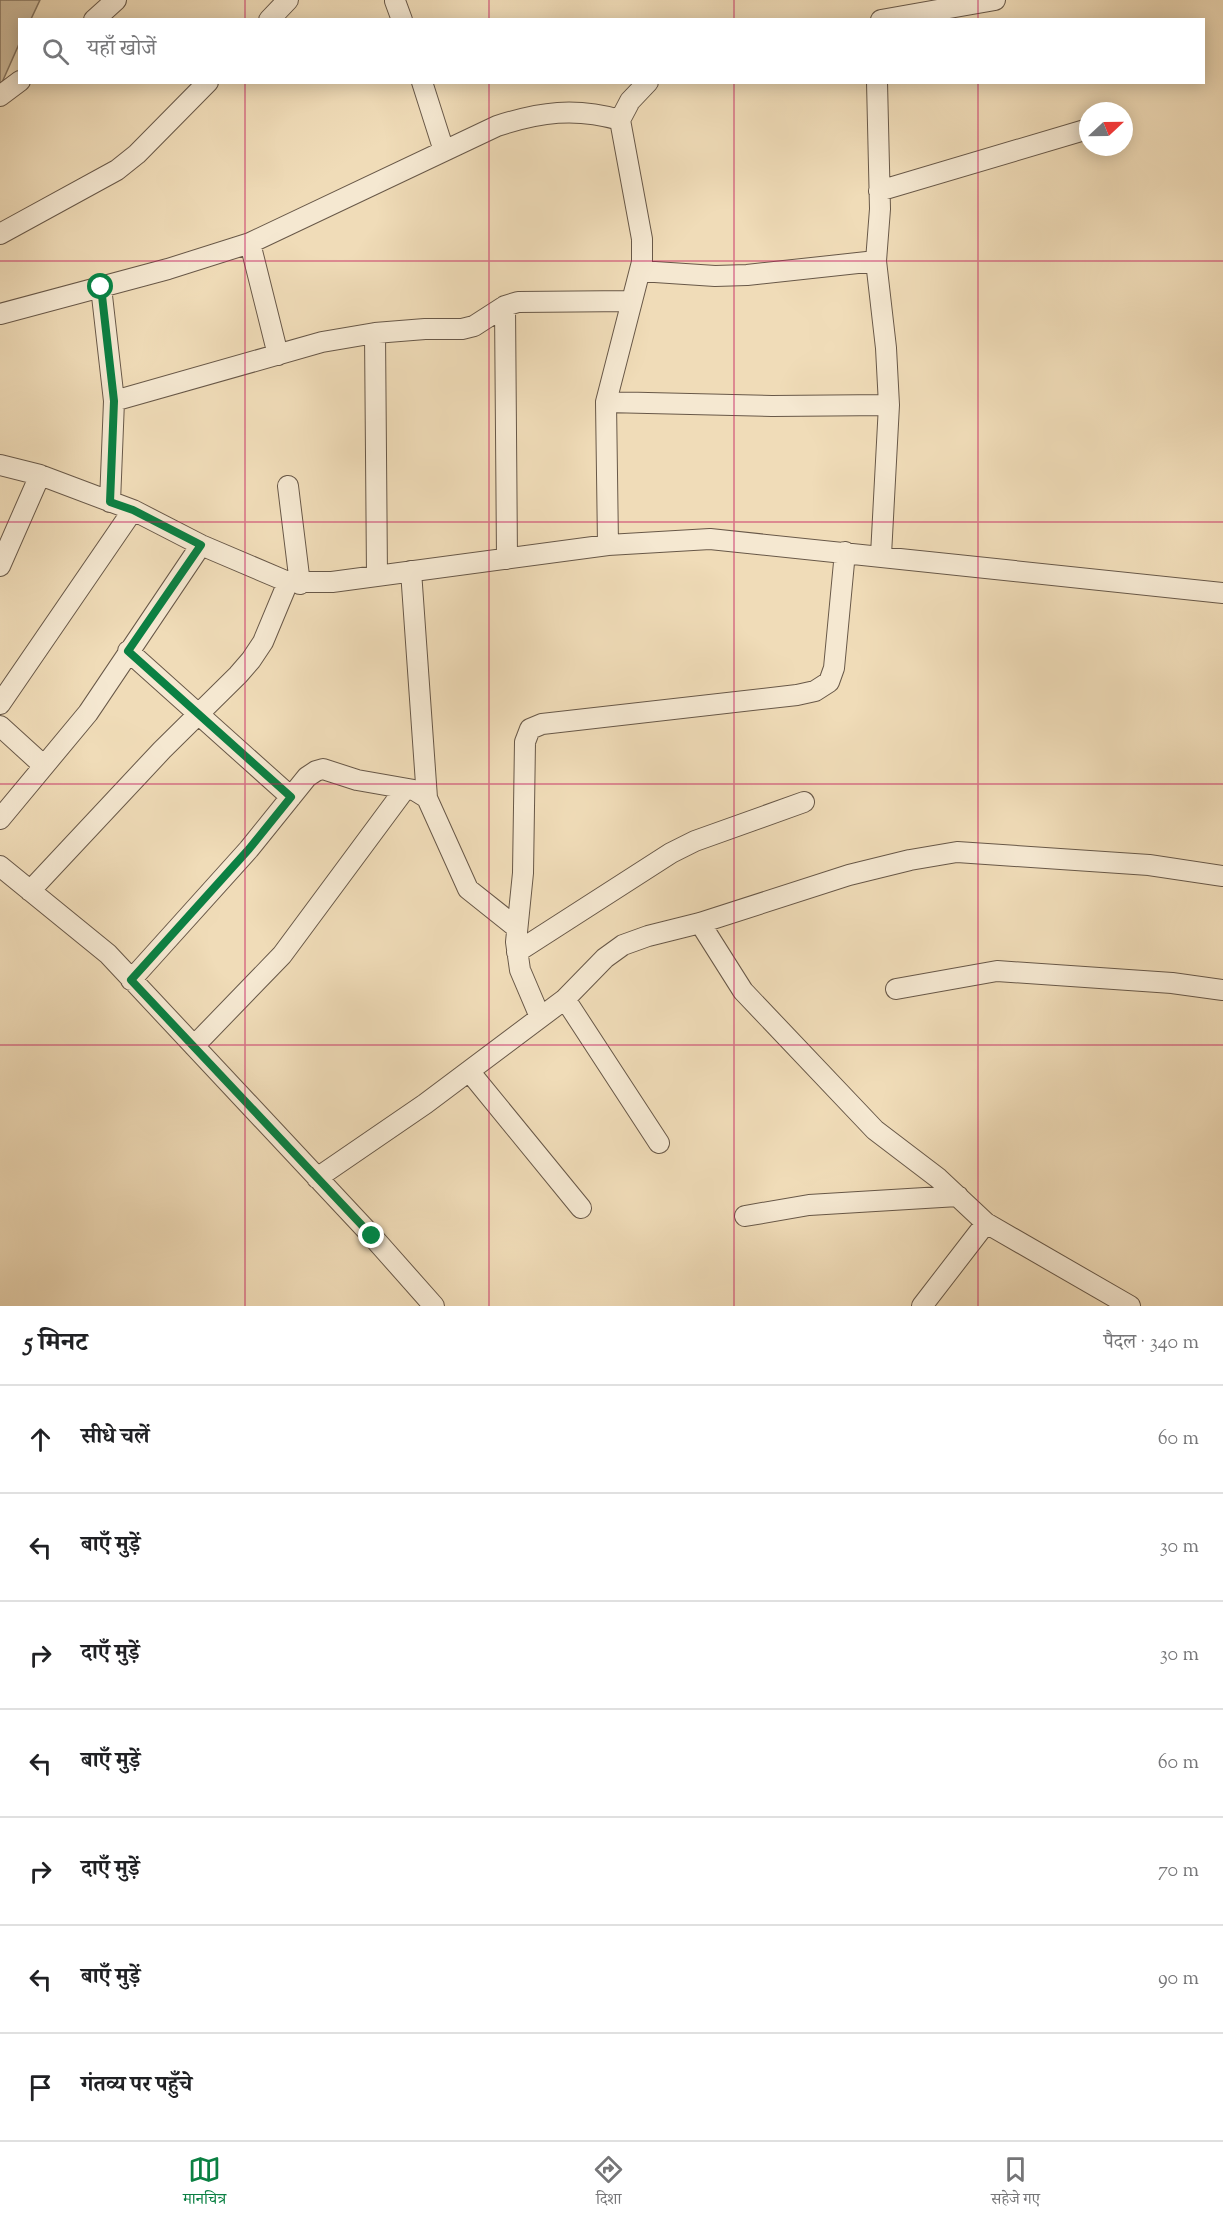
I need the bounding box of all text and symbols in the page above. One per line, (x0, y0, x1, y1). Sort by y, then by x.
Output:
search box (18, 18, 1205, 84)
text: यहाँ खोजें (87, 34, 156, 66)
icon: search (39, 35, 72, 68)
north arrow (1079, 102, 1133, 156)
route start (87, 273, 113, 299)
route end (358, 1222, 384, 1248)
text: 5 मिनट (24, 1325, 88, 1362)
text: पैदल · 340 m (1103, 1329, 1199, 1358)
text: सीधे चलें (81, 1422, 150, 1454)
icon: ahead (24, 1423, 57, 1456)
text: 60 m (1158, 1425, 1199, 1454)
text: बाएँ मुड़ें (81, 1530, 140, 1562)
icon: left (24, 1531, 57, 1564)
text: 30 m (1160, 1533, 1199, 1562)
text: दाएँ मुड़ें (81, 1638, 140, 1670)
icon: right (24, 1639, 57, 1672)
text: 30 m (1160, 1641, 1199, 1670)
text: बाएँ मुड़ें (81, 1746, 140, 1778)
icon: left (24, 1747, 57, 1780)
text: 60 m (1158, 1749, 1199, 1778)
text: दाएँ मुड़ें (81, 1854, 140, 1886)
icon: right (24, 1855, 57, 1888)
text: 70 m (1158, 1857, 1199, 1886)
text: बाएँ मुड़ें (81, 1962, 140, 1994)
icon: left (24, 1963, 57, 1996)
text: 90 m (1158, 1965, 1199, 1994)
text: गंतव्य पर पहुँचे (81, 2070, 192, 2102)
icon: arrive (24, 2071, 57, 2104)
tab: मानचित्र (183, 2153, 226, 2214)
tab: दिशा (592, 2153, 625, 2214)
tab: सहेजे गए (991, 2153, 1040, 2214)

